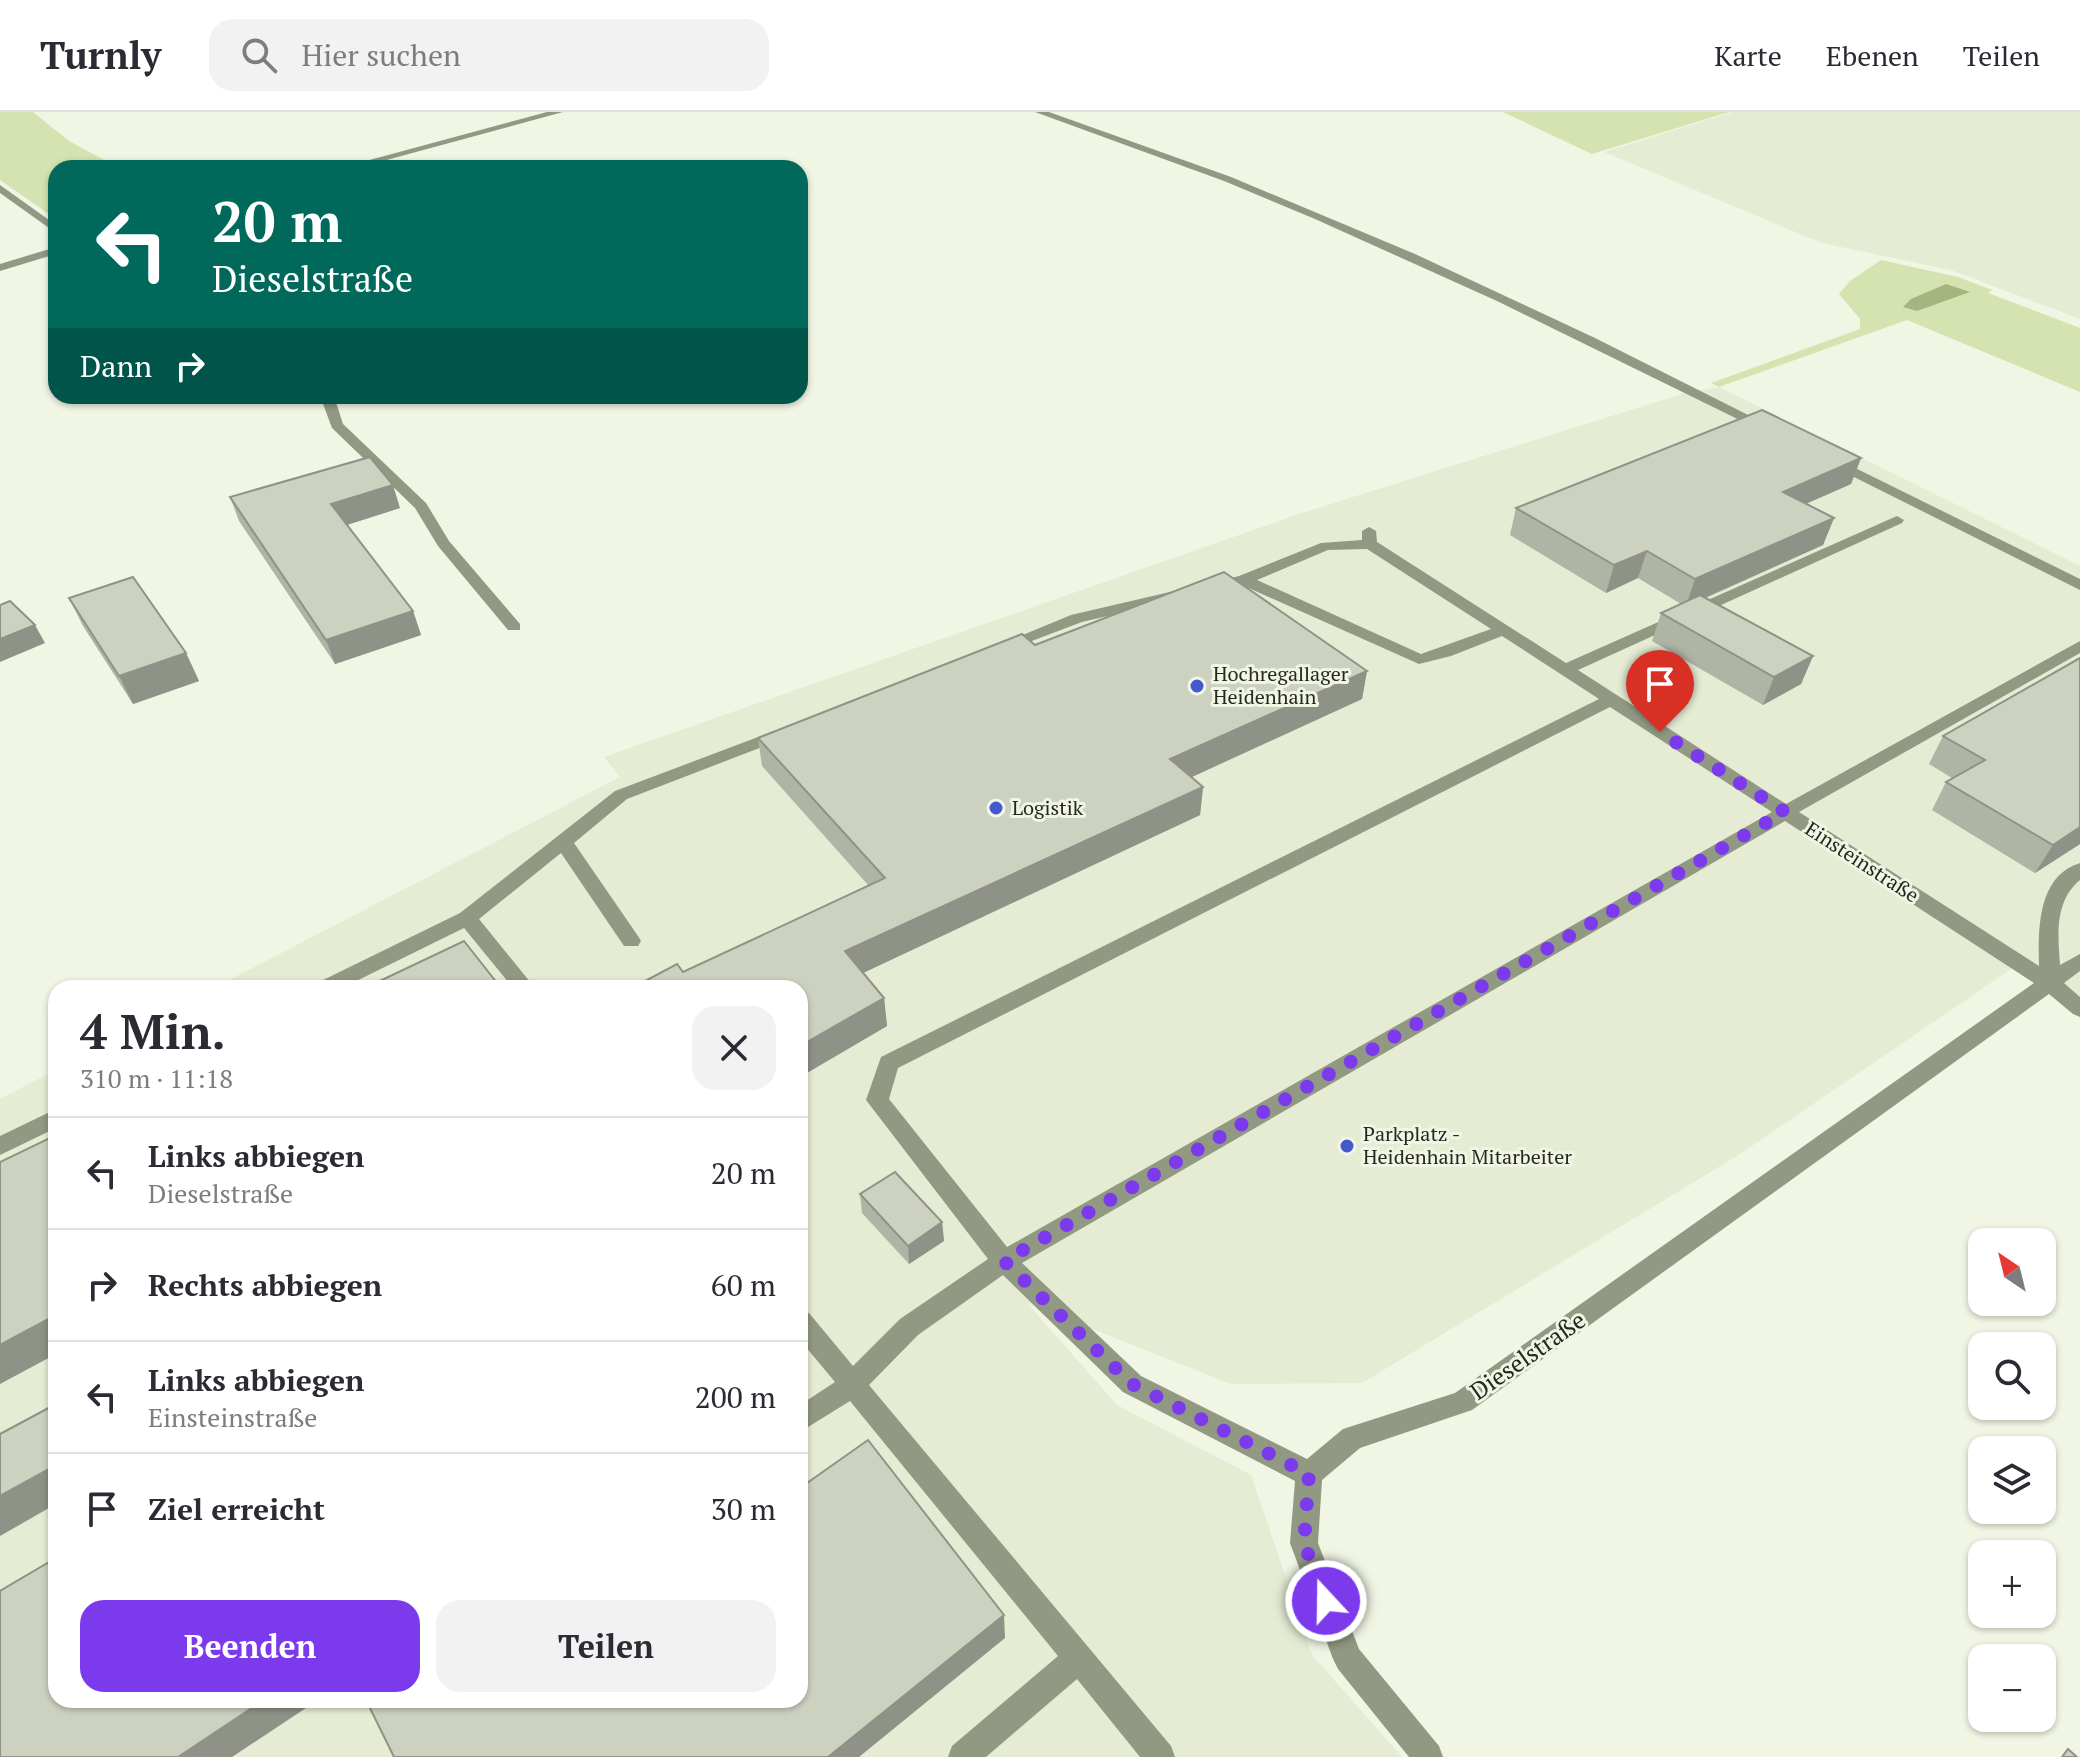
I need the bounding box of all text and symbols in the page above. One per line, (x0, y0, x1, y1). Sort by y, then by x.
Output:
search box (209, 19, 769, 91)
text: Turnly (40, 30, 161, 80)
icon: search (237, 33, 281, 77)
text: Hier suchen (301, 35, 461, 75)
text: Karte (1714, 37, 1782, 74)
text: Ebenen (1826, 37, 1919, 74)
text: Teilen (1963, 37, 2040, 74)
text: 20 m (212, 184, 342, 258)
icon: left (80, 192, 184, 296)
text: Dieselstraße (212, 255, 413, 302)
icon: right (168, 344, 212, 388)
text: Dann (80, 346, 152, 386)
pin (1626, 650, 1694, 732)
place label: Hochregallager Heidenhain (1213, 660, 1349, 710)
icon: arrive (1638, 662, 1682, 706)
marker: Hochregallager Heidenhain (1188, 677, 1206, 695)
place label: Logistik (1012, 794, 1084, 821)
marker: Logistik (987, 799, 1005, 817)
street label: Einsteinstraße (1800, 815, 1924, 908)
text: 4 Min. (80, 999, 226, 1063)
button: close (692, 1006, 776, 1090)
text: 310 m · 11:18 (80, 1061, 233, 1095)
place label: Parkplatz - Heidenhain Mitarbeiter (1363, 1120, 1572, 1170)
text: Links abbiegen (148, 1136, 364, 1176)
marker: Parkplatz - Heidenhain Mitarbeiter (1338, 1137, 1356, 1155)
icon: left (80, 1151, 124, 1195)
text: 20 m (711, 1153, 776, 1193)
text: Dieselstraße (148, 1176, 293, 1210)
north arrow (1968, 1228, 2056, 1316)
map controls (1968, 1228, 2056, 1732)
icon: right (80, 1263, 124, 1307)
text: Rechts abbiegen (148, 1265, 382, 1305)
text: 60 m (711, 1265, 776, 1305)
street label: Dieselstraße (1463, 1304, 1591, 1407)
button: search (1968, 1332, 2056, 1420)
text: Links abbiegen (148, 1360, 364, 1400)
icon: left (80, 1375, 124, 1419)
text: 200 m (695, 1377, 776, 1417)
text: Einsteinstraße (148, 1400, 317, 1434)
button: layers (1968, 1436, 2056, 1524)
icon: arrive (80, 1487, 124, 1531)
text: Ziel erreicht (148, 1489, 325, 1529)
text: 30 m (711, 1489, 776, 1529)
button: + (1968, 1540, 2056, 1628)
position arrow (1284, 1559, 1368, 1643)
button: Beenden (80, 1600, 420, 1692)
button: Teilen (436, 1600, 776, 1692)
button: − (1968, 1644, 2056, 1732)

